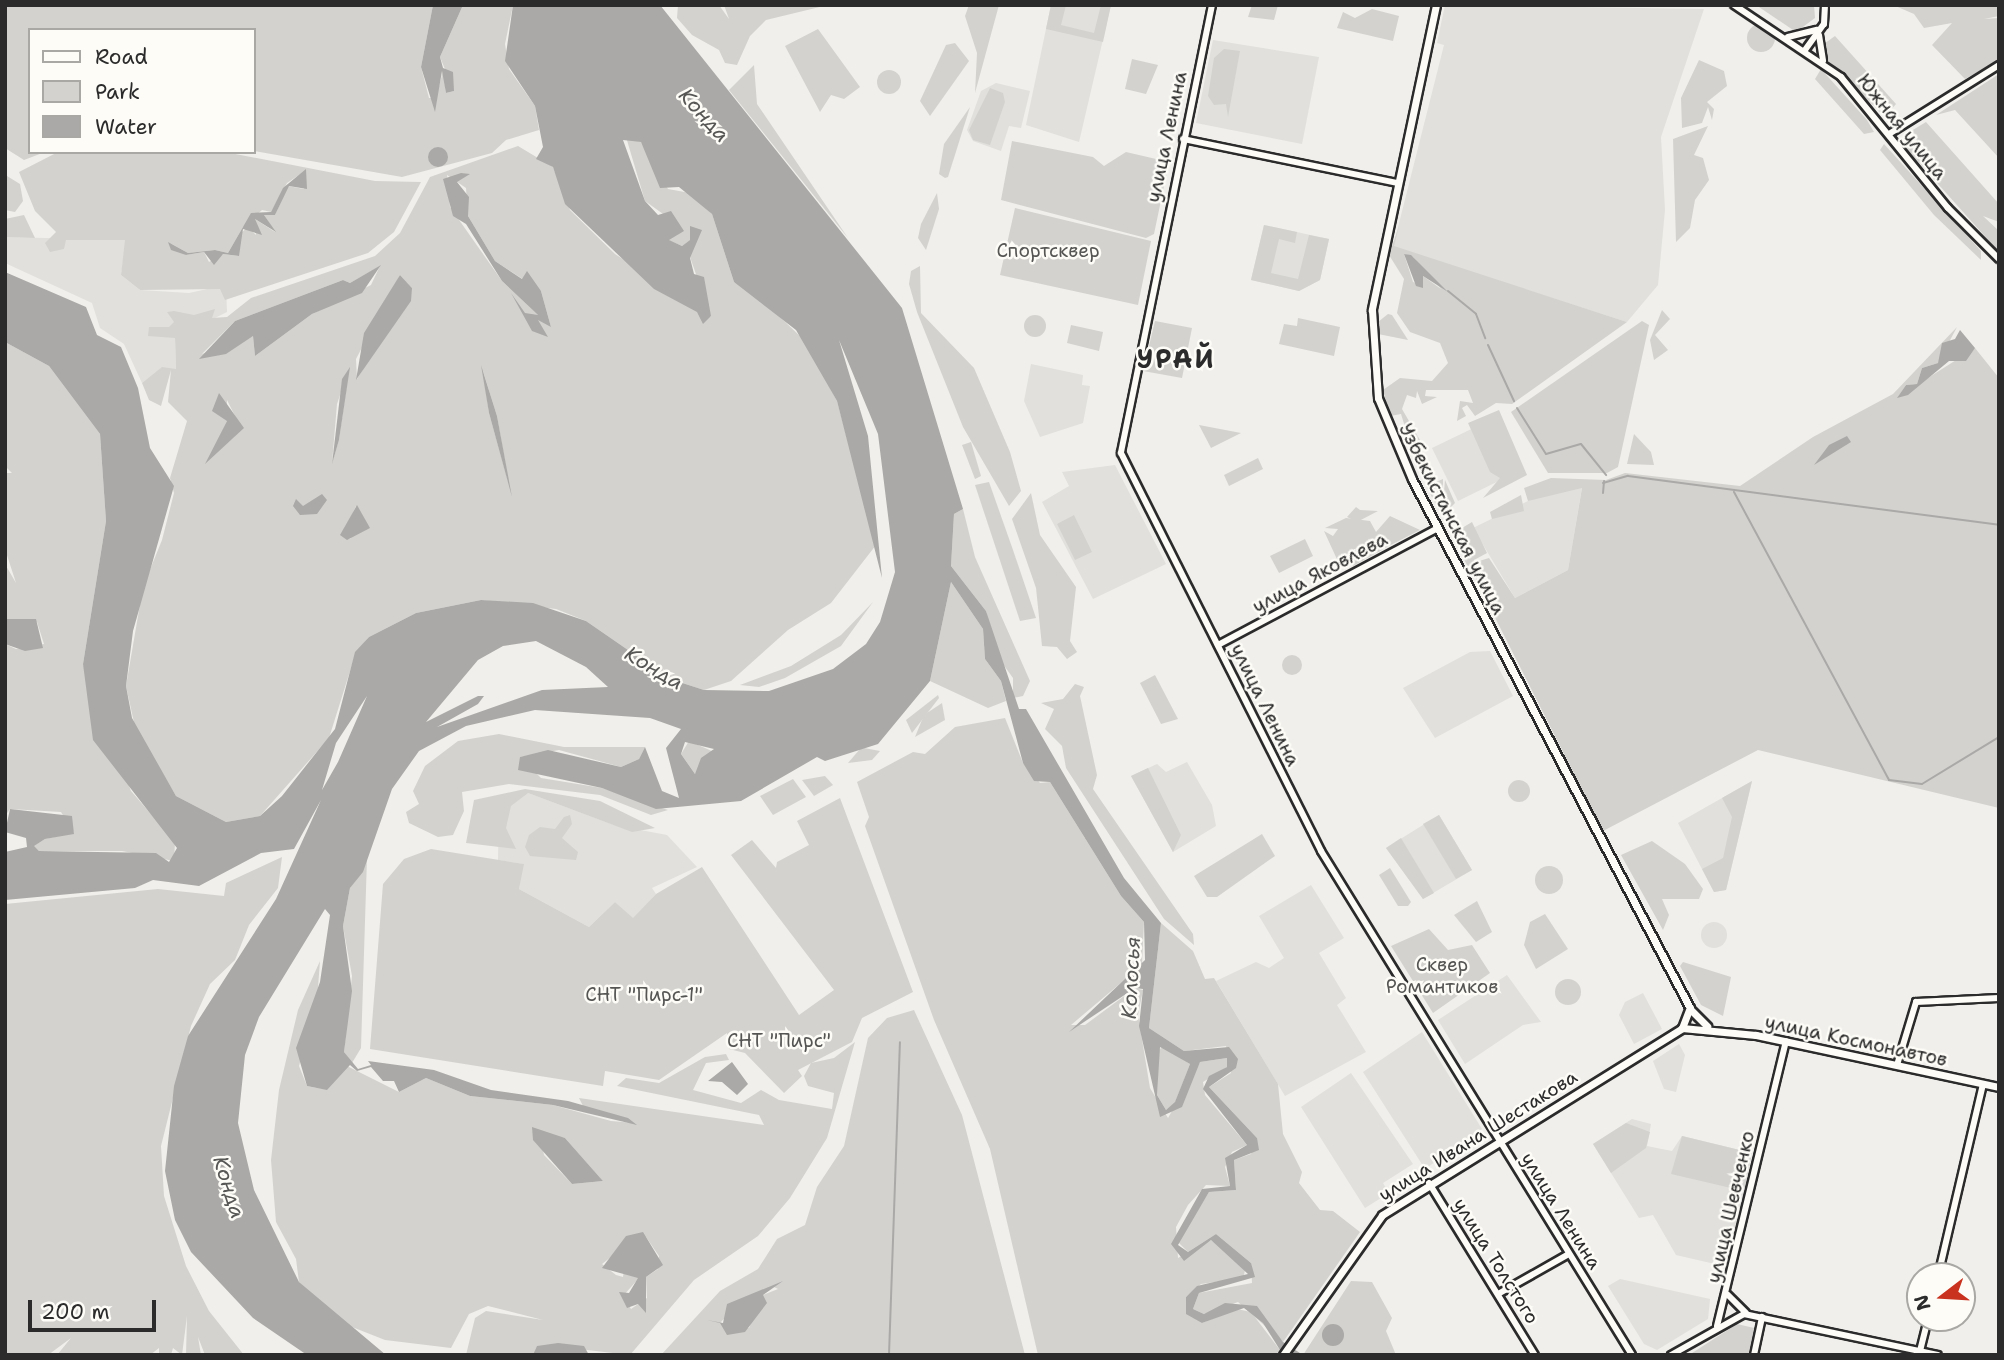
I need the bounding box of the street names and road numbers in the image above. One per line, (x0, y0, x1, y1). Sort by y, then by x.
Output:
street label: улица Ленина (1142, 69, 1192, 205)
street label: Южная улица (1852, 70, 1952, 184)
street label: Узбекистанская улица (1394, 420, 1510, 618)
street label: улица Яковлева (1249, 528, 1391, 618)
street label: улица Ленина (1226, 640, 1304, 770)
street label: улица Космонавтов (1763, 1011, 1949, 1071)
street label: улица Ивана Шестакова (1374, 1065, 1582, 1207)
street label: улица Шевченко (1702, 1129, 1760, 1285)
street label: улица Ленина (1516, 1148, 1606, 1274)
street label: улица Толстого (1448, 1194, 1544, 1328)

